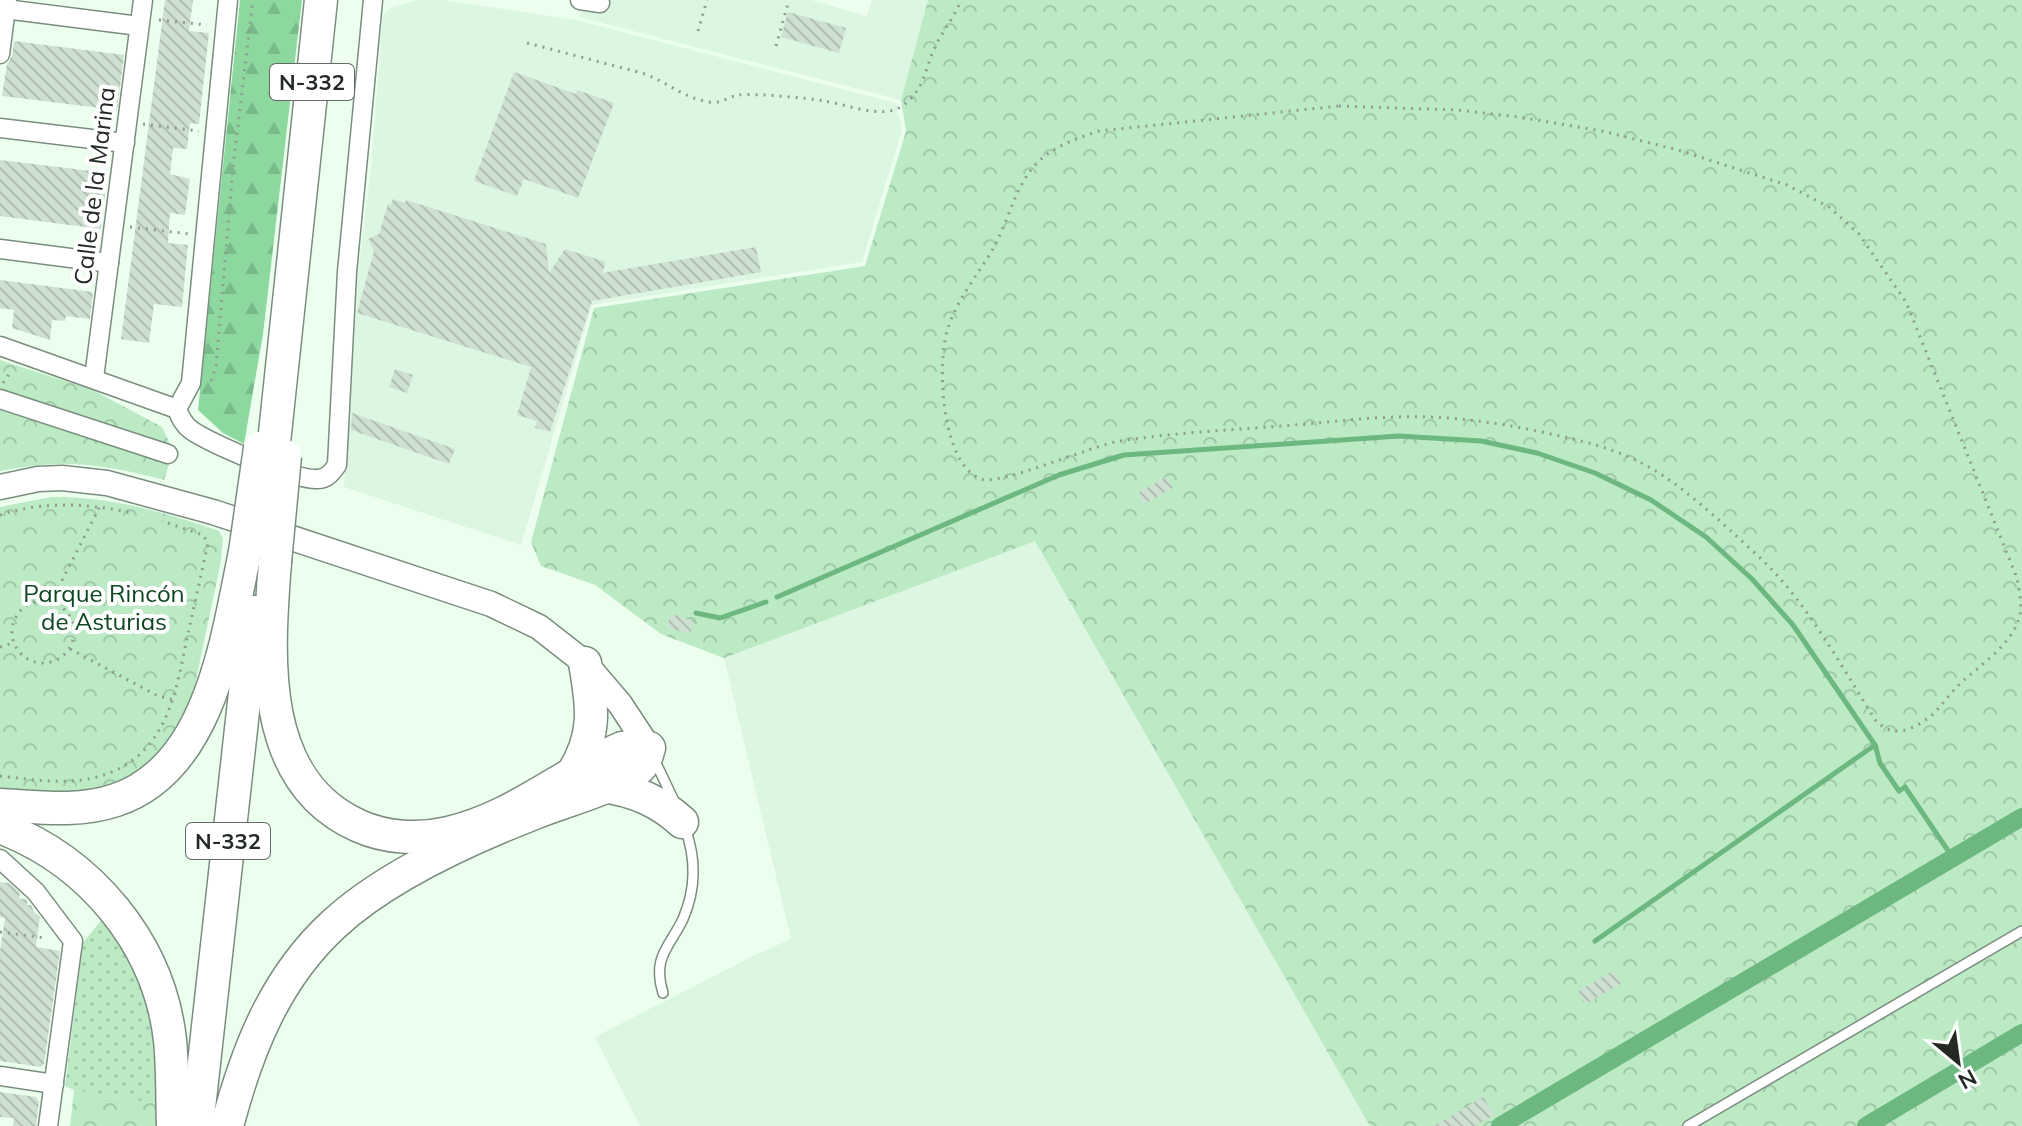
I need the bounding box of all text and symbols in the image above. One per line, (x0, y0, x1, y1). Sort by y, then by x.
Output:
road number: N-332 (270, 64, 354, 100)
street label: Calle de la Marina (67, 85, 121, 287)
park label: Parque Rincón de Asturias (23, 578, 185, 636)
road number: N-332 (186, 823, 270, 859)
north arrow (1918, 1022, 1998, 1102)
text: N (1954, 1063, 1982, 1096)

